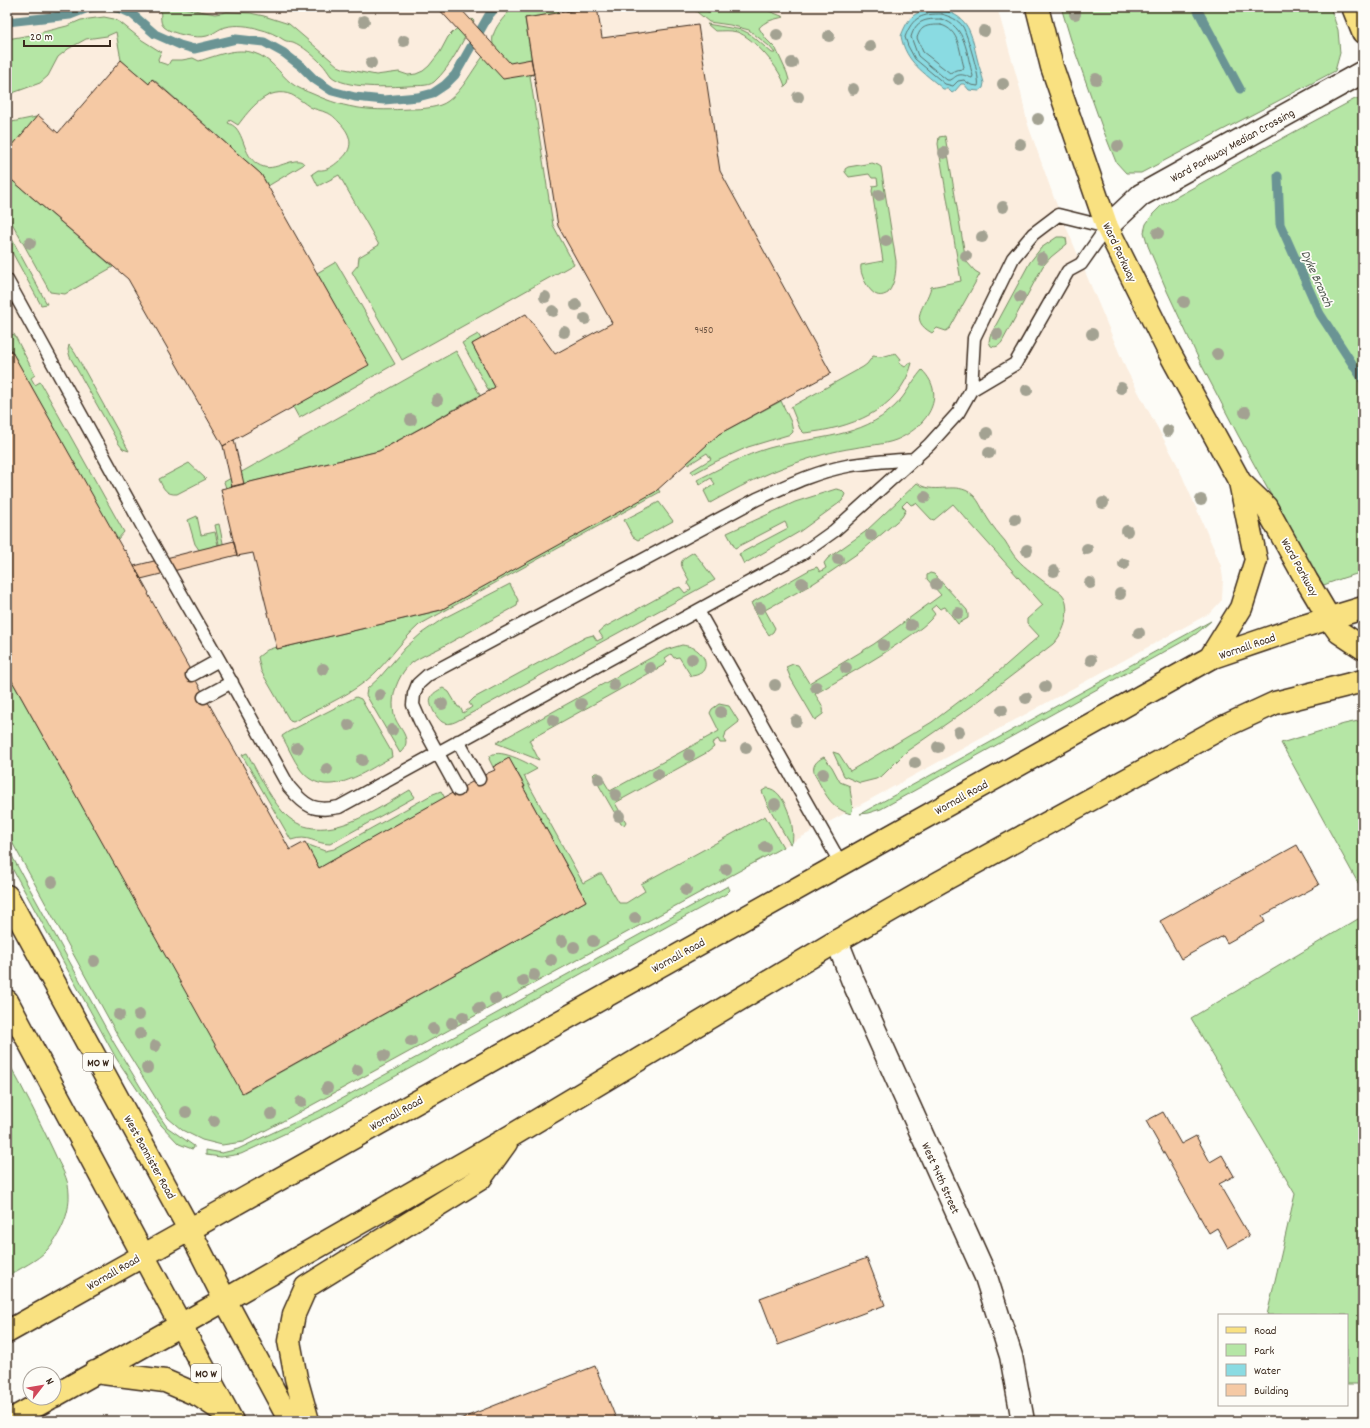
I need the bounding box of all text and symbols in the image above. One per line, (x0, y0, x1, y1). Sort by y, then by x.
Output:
scale bar (24, 22, 110, 48)
text: 20 m (30, 29, 53, 46)
street label: Ward Parkway Median Crossing (1168, 105, 1298, 188)
street label: Ward Parkway (1097, 220, 1140, 286)
water label: Dyke Branch (1295, 248, 1337, 311)
house number: 9450 (695, 324, 713, 338)
street label: Ward Parkway (1276, 536, 1322, 601)
street label: Wornall Road (1217, 630, 1278, 665)
street label: Wornall Road (932, 777, 992, 820)
street label: Wornall Road (649, 935, 709, 978)
road number: MO W (83, 1053, 113, 1071)
street label: Wornall Road (367, 1093, 427, 1136)
street label: West Bannister Road (119, 1113, 179, 1203)
street label: West 94th Street (916, 1140, 963, 1218)
street label: Wornall Road (84, 1251, 143, 1295)
legend (1218, 1314, 1348, 1406)
text: Road (1254, 1323, 1276, 1340)
text: Park (1254, 1343, 1275, 1360)
text: Water (1254, 1363, 1281, 1380)
road number: MO W (191, 1364, 221, 1382)
north arrow (22, 1366, 62, 1406)
text: N (41, 1375, 57, 1389)
text: Building (1254, 1383, 1289, 1400)

